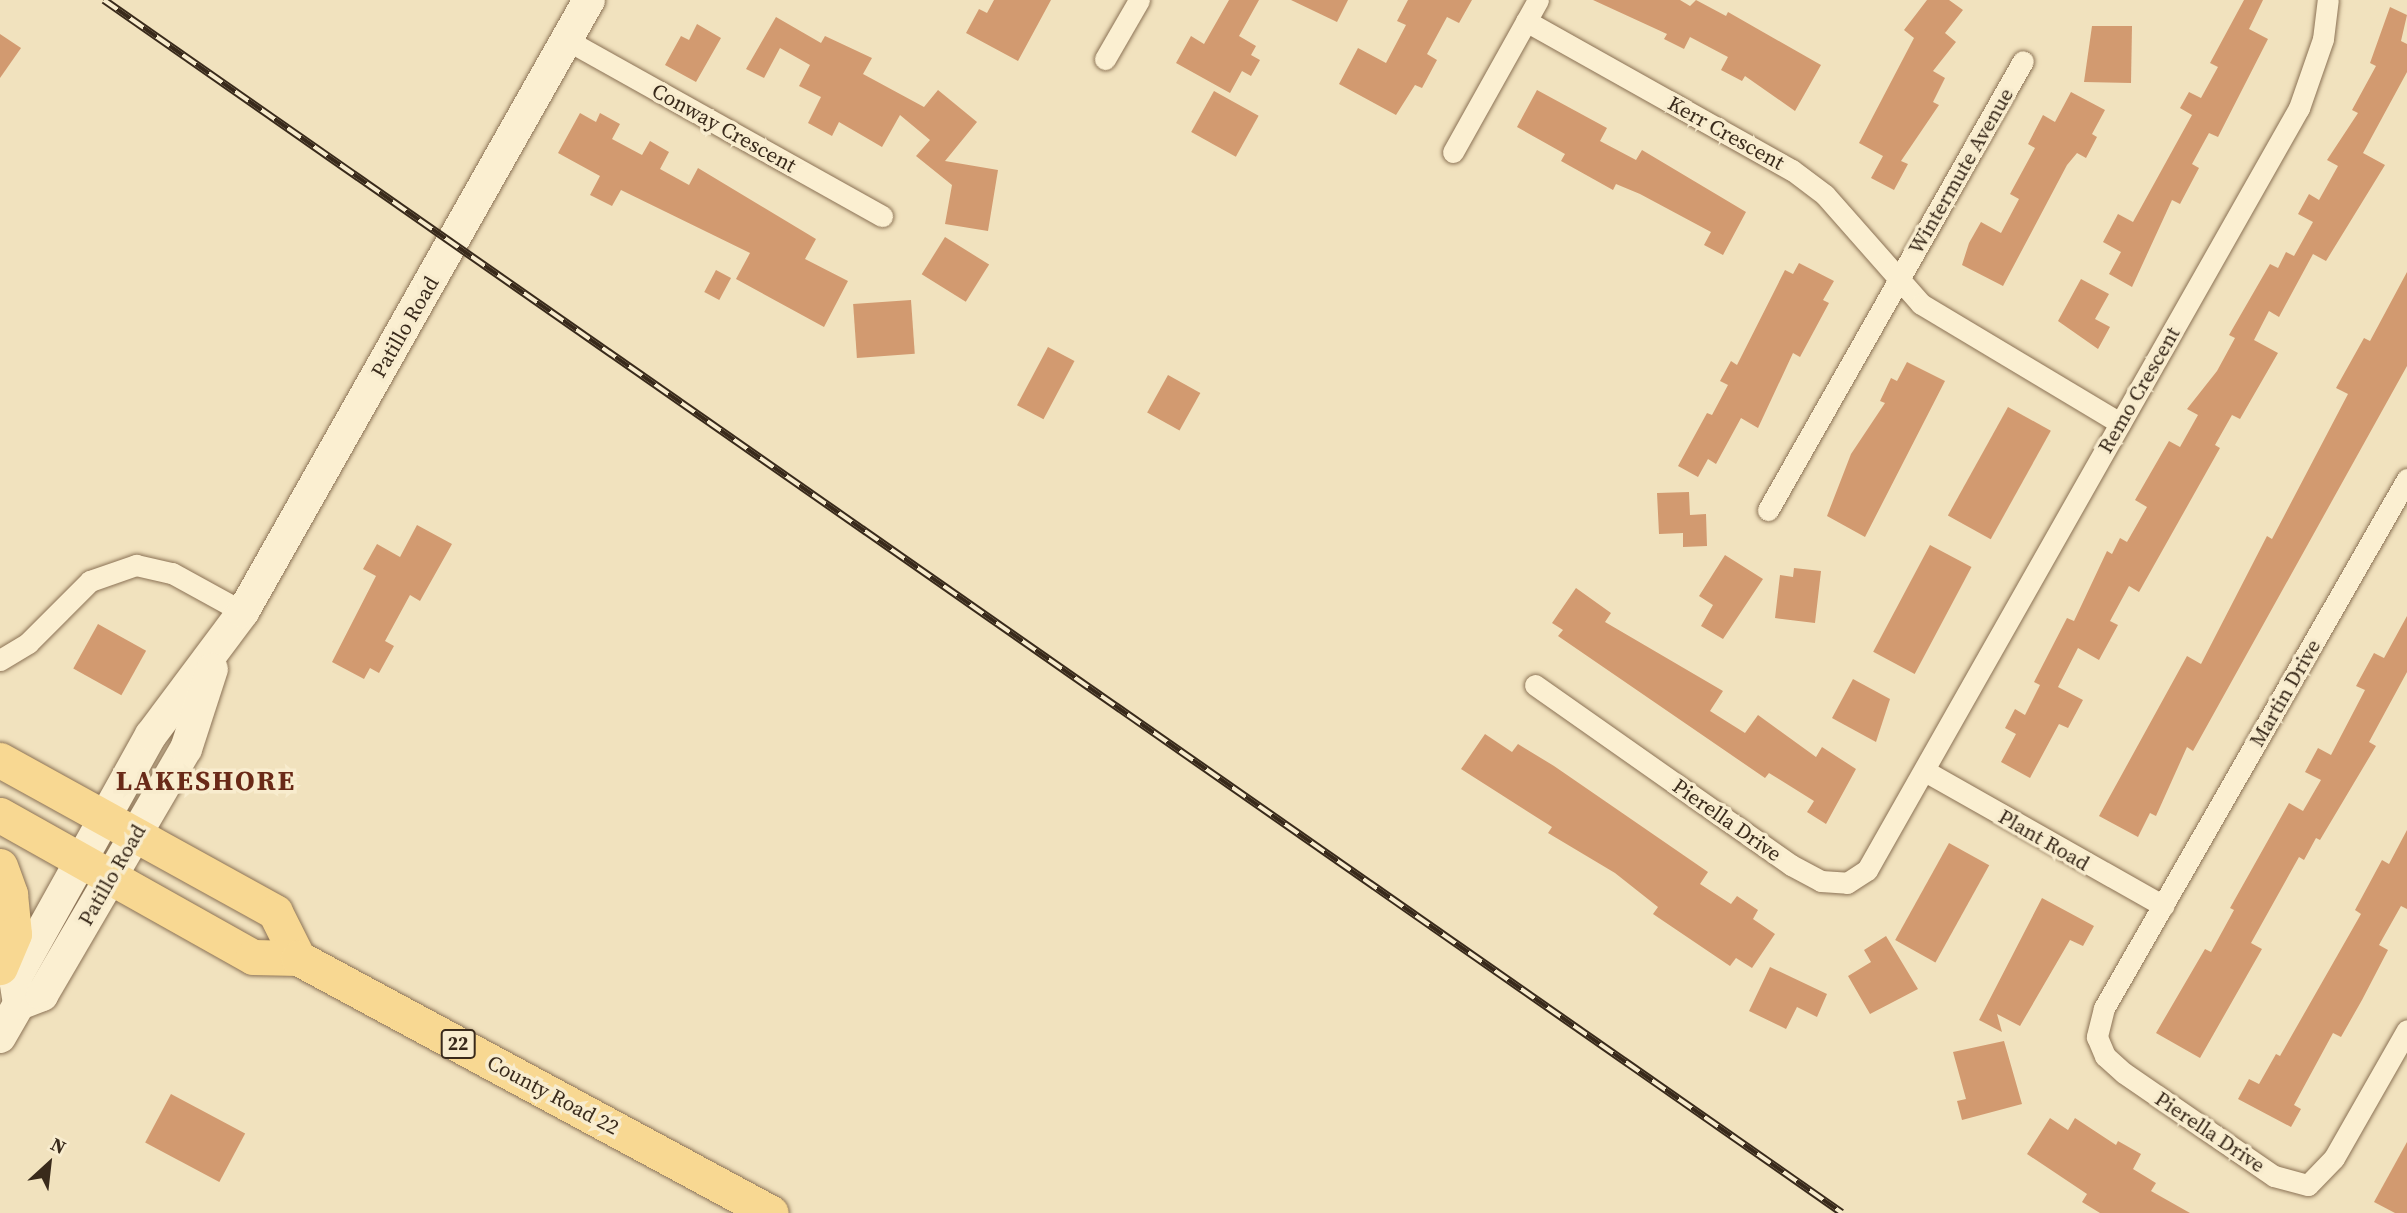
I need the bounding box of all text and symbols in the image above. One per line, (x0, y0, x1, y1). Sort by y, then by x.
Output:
street label: Conway Crescent (648, 78, 800, 178)
street label: Wintermute Avenue (1903, 84, 2019, 258)
street label: Kerr Crescent (1663, 91, 1789, 175)
street label: Patillo Road (366, 272, 444, 382)
street label: Remo Crescent (2093, 322, 2185, 458)
street label: Martin Drive (2244, 635, 2326, 751)
district label: LAKESHORE (117, 763, 295, 797)
street label: Pierella Drive (1668, 773, 1786, 867)
street label: Plant Road (1994, 804, 2094, 876)
street label: Patillo Road (73, 820, 151, 930)
road number: 22 (440, 1028, 476, 1060)
street label: County Road 22 (483, 1050, 623, 1140)
street label: Pierella Drive (2150, 1086, 2270, 1178)
north arrow (14, 1129, 84, 1199)
text: N (46, 1131, 71, 1160)

